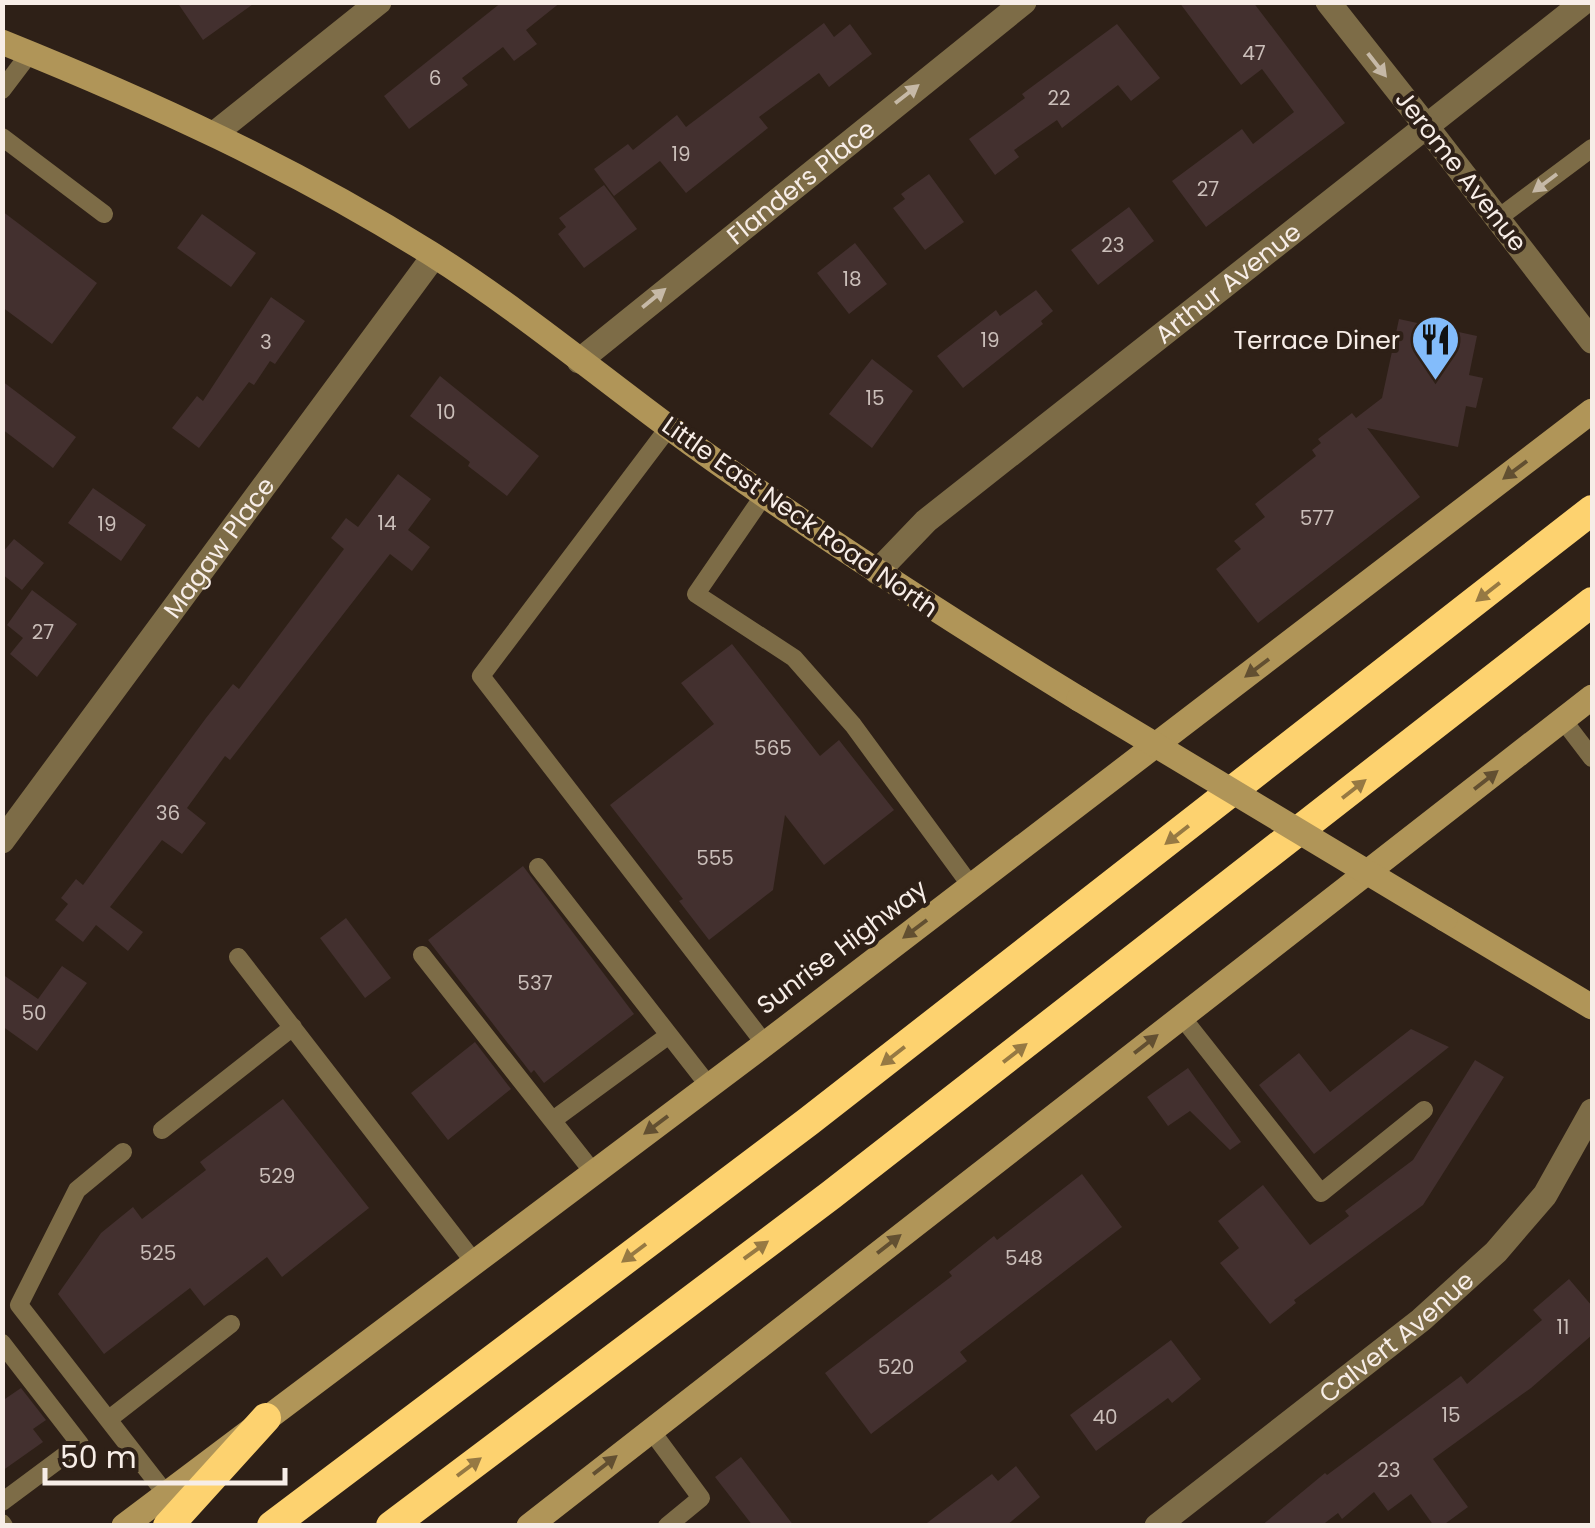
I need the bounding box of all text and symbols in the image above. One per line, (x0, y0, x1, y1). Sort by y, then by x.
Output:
house number: 47 (1242, 39, 1266, 67)
one-way arrow (1366, 52, 1387, 77)
house number: 6 (429, 64, 441, 92)
street label: Jerome Avenue (1387, 83, 1535, 259)
house number: 22 (1048, 84, 1071, 112)
one-way arrow (894, 85, 920, 105)
street label: Flanders Place (719, 111, 882, 253)
house number: 19 (672, 140, 691, 168)
one-way arrow (1532, 173, 1558, 193)
house number: 27 (1197, 175, 1219, 203)
street label: Arthur Avenue (1147, 214, 1308, 352)
house number: 23 (1101, 231, 1125, 259)
house number: 18 (842, 265, 862, 293)
one-way arrow (641, 288, 667, 309)
restaurant icon: Terrace Diner (1409, 314, 1461, 382)
place label: Terrace Diner (1233, 323, 1400, 358)
house number: 19 (981, 326, 1000, 354)
house number: 3 (260, 328, 272, 356)
house number: 15 (866, 384, 884, 412)
house number: 10 (437, 398, 455, 426)
street label: Little East Neck Road North (655, 408, 945, 626)
one-way arrow (1502, 460, 1528, 480)
street label: Magaw Place (155, 470, 283, 625)
house number: 577 (1300, 504, 1334, 532)
house number: 14 (378, 509, 396, 537)
house number: 19 (98, 510, 117, 538)
one-way arrow (1475, 581, 1501, 602)
house number: 27 (32, 618, 54, 646)
one-way arrow (1244, 657, 1270, 677)
house number: 565 (754, 734, 792, 762)
one-way arrow (1472, 770, 1498, 791)
one-way arrow (1341, 779, 1366, 800)
house number: 36 (156, 799, 180, 827)
one-way arrow (1164, 825, 1190, 845)
house number: 555 (696, 844, 734, 872)
street label: Sunrise Highway (750, 871, 934, 1023)
one-way arrow (902, 918, 928, 939)
house number: 537 (517, 969, 553, 997)
house number: 50 (21, 999, 47, 1027)
one-way arrow (1133, 1034, 1158, 1055)
one-way arrow (1002, 1044, 1028, 1064)
one-way arrow (880, 1045, 906, 1066)
one-way arrow (643, 1115, 670, 1135)
house number: 529 (259, 1162, 295, 1190)
one-way arrow (876, 1234, 902, 1254)
house number: 525 (140, 1239, 176, 1267)
one-way arrow (743, 1241, 769, 1261)
one-way arrow (621, 1242, 647, 1262)
house number: 548 (1005, 1244, 1043, 1272)
street label: Calvert Avenue (1311, 1263, 1481, 1411)
house number: 11 (1557, 1313, 1569, 1341)
house number: 520 (878, 1353, 914, 1381)
house number: 15 (1442, 1401, 1460, 1429)
house number: 40 (1092, 1403, 1118, 1431)
scale bar (45, 1423, 285, 1485)
text: 50 m (60, 1436, 137, 1479)
one-way arrow (593, 1455, 618, 1476)
house number: 23 (1377, 1456, 1401, 1484)
one-way arrow (456, 1457, 482, 1477)

